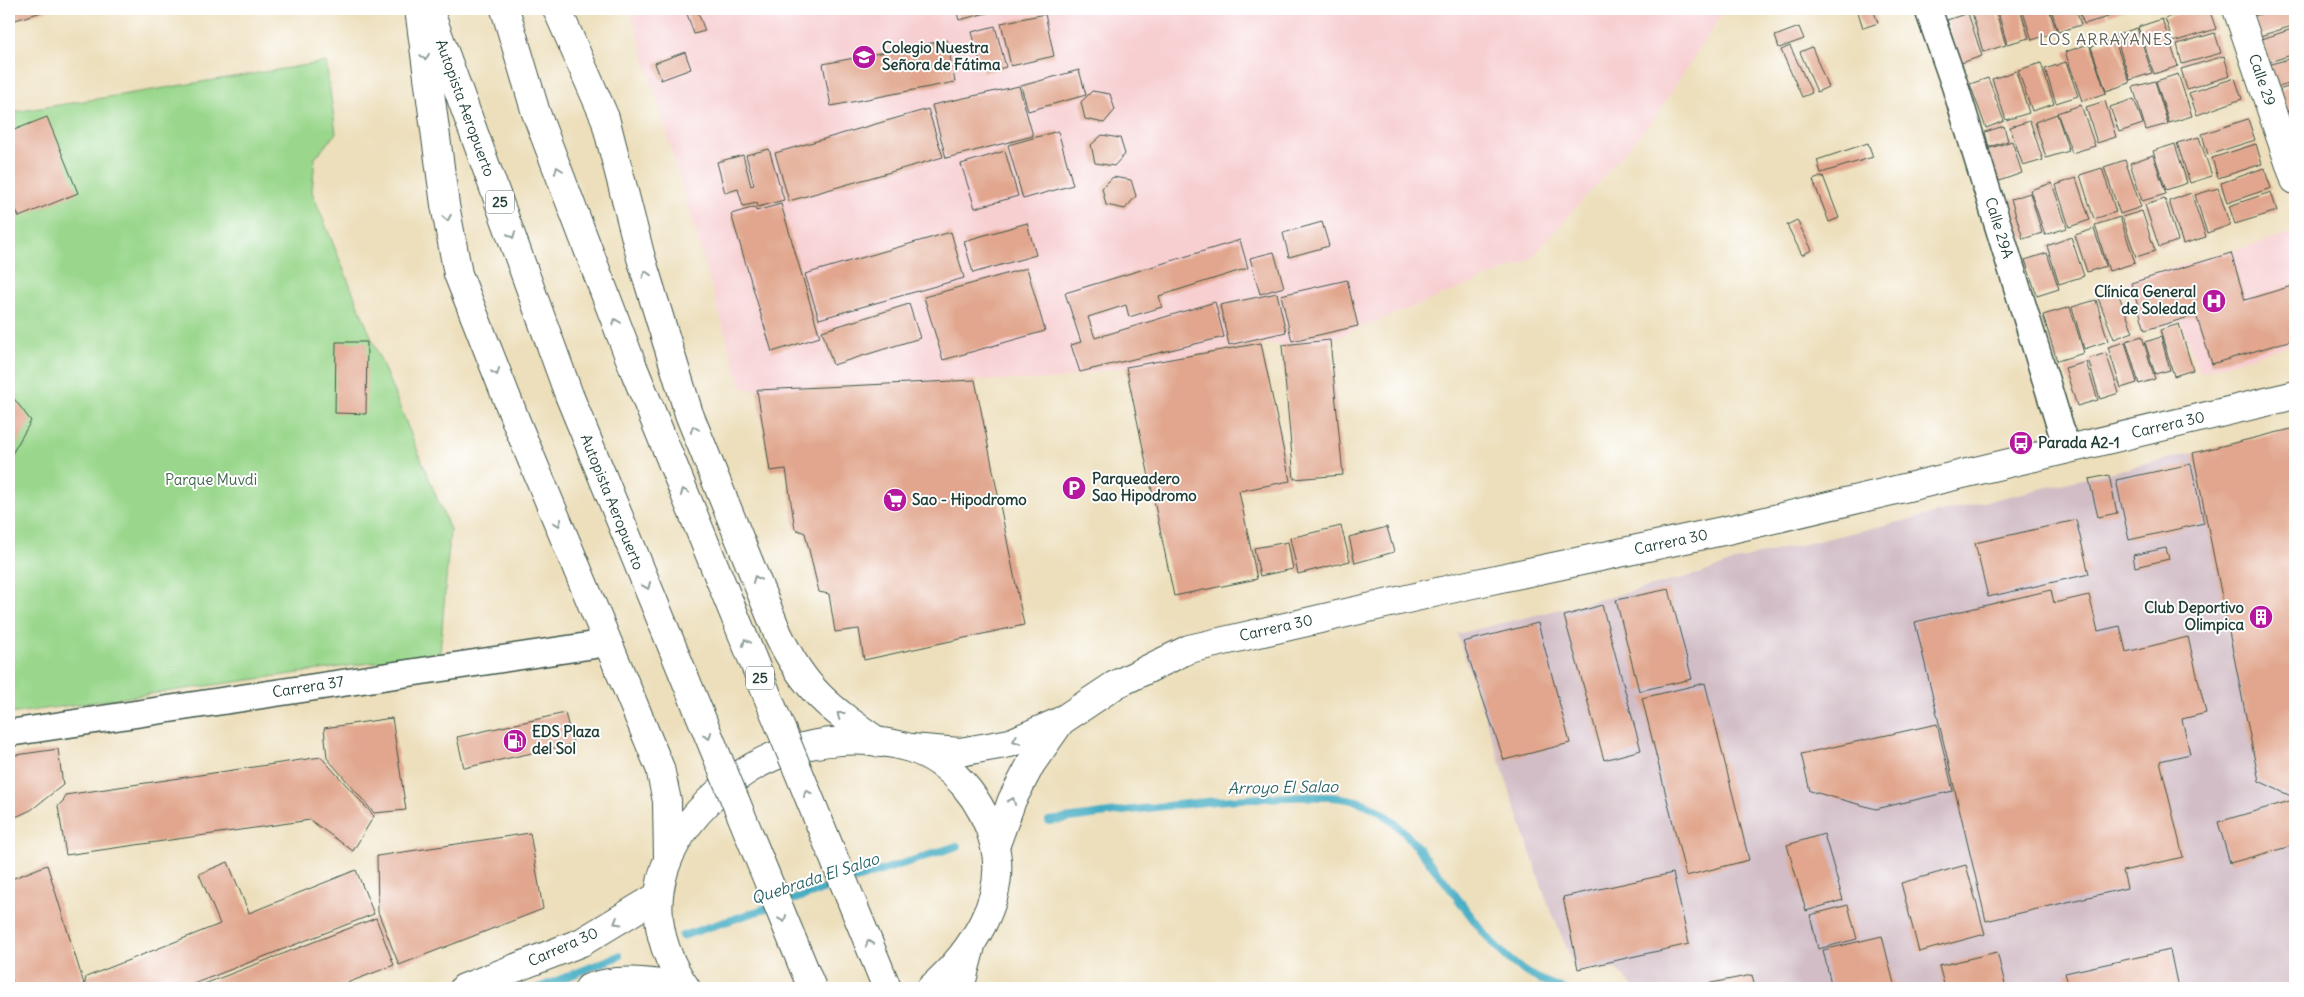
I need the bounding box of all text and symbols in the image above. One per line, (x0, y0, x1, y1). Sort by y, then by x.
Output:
district label: LOS ARRAYANES (2039, 29, 2173, 49)
street label: Autopista Aeropuerto (432, 37, 499, 179)
place label: Colegio Nuestra Señora de Fátima (882, 38, 1001, 74)
school or university icon: Colegio Nuestra Señora de Fátima (851, 44, 877, 70)
street label: Calle 29 (2245, 51, 2280, 108)
one-way arrow (419, 53, 430, 61)
one-way arrow (554, 166, 564, 175)
road number: 25 (486, 190, 514, 213)
street label: Calle 29A (1981, 195, 2018, 261)
one-way arrow (441, 214, 452, 222)
one-way arrow (506, 231, 516, 239)
one-way arrow (641, 270, 651, 279)
place label: Clínica General de Soledad (2094, 282, 2196, 318)
hospital icon: Clínica General de Soledad (2201, 288, 2227, 314)
one-way arrow (612, 318, 622, 327)
one-way arrow (490, 367, 501, 376)
street label: Carrera 30 (2129, 407, 2206, 442)
one-way arrow (690, 425, 701, 434)
bus stop icon: Parada A2-1 (2008, 430, 2034, 456)
street label: Autopista Aeropuerto (577, 431, 648, 573)
place label: Parada A2-1 (2038, 433, 2120, 452)
place label: Parqueadero Sao Hipodromo (1092, 469, 1197, 506)
park label: Parque Muvdi (165, 470, 257, 489)
parking icon: Parqueadero Sao Hipodromo (1061, 475, 1087, 501)
supermarket icon: Sao - Hipodromo (882, 487, 908, 513)
one-way arrow (680, 488, 690, 497)
place label: Sao - Hipodromo (912, 490, 1027, 510)
one-way arrow (551, 518, 562, 527)
street label: Carrera 30 (1632, 524, 1709, 559)
one-way arrow (752, 575, 762, 584)
one-way arrow (640, 581, 651, 590)
place label: Club Deportivo Olimpica (2144, 598, 2245, 635)
building icon: Club Deportivo Olimpica (2248, 604, 2274, 630)
street label: Carrera 30 (1237, 610, 1314, 645)
one-way arrow (741, 638, 752, 647)
road number: 25 (746, 666, 774, 690)
street label: Carrera 37 (271, 671, 345, 702)
one-way arrow (837, 712, 846, 721)
place label: EDS Plaza del Sol (532, 722, 600, 758)
fuel station icon: EDS Plaza del Sol (502, 728, 528, 754)
one-way arrow (702, 731, 713, 740)
one-way arrow (1012, 734, 1021, 745)
water label: Arroyo El Salao (1228, 776, 1339, 798)
one-way arrow (803, 789, 813, 798)
one-way arrow (1006, 797, 1017, 806)
water label: Quebrada El Salao (749, 848, 882, 908)
one-way arrow (777, 914, 788, 923)
one-way arrow (613, 915, 622, 925)
street label: Carrera 30 (525, 923, 601, 970)
one-way arrow (864, 939, 875, 948)

